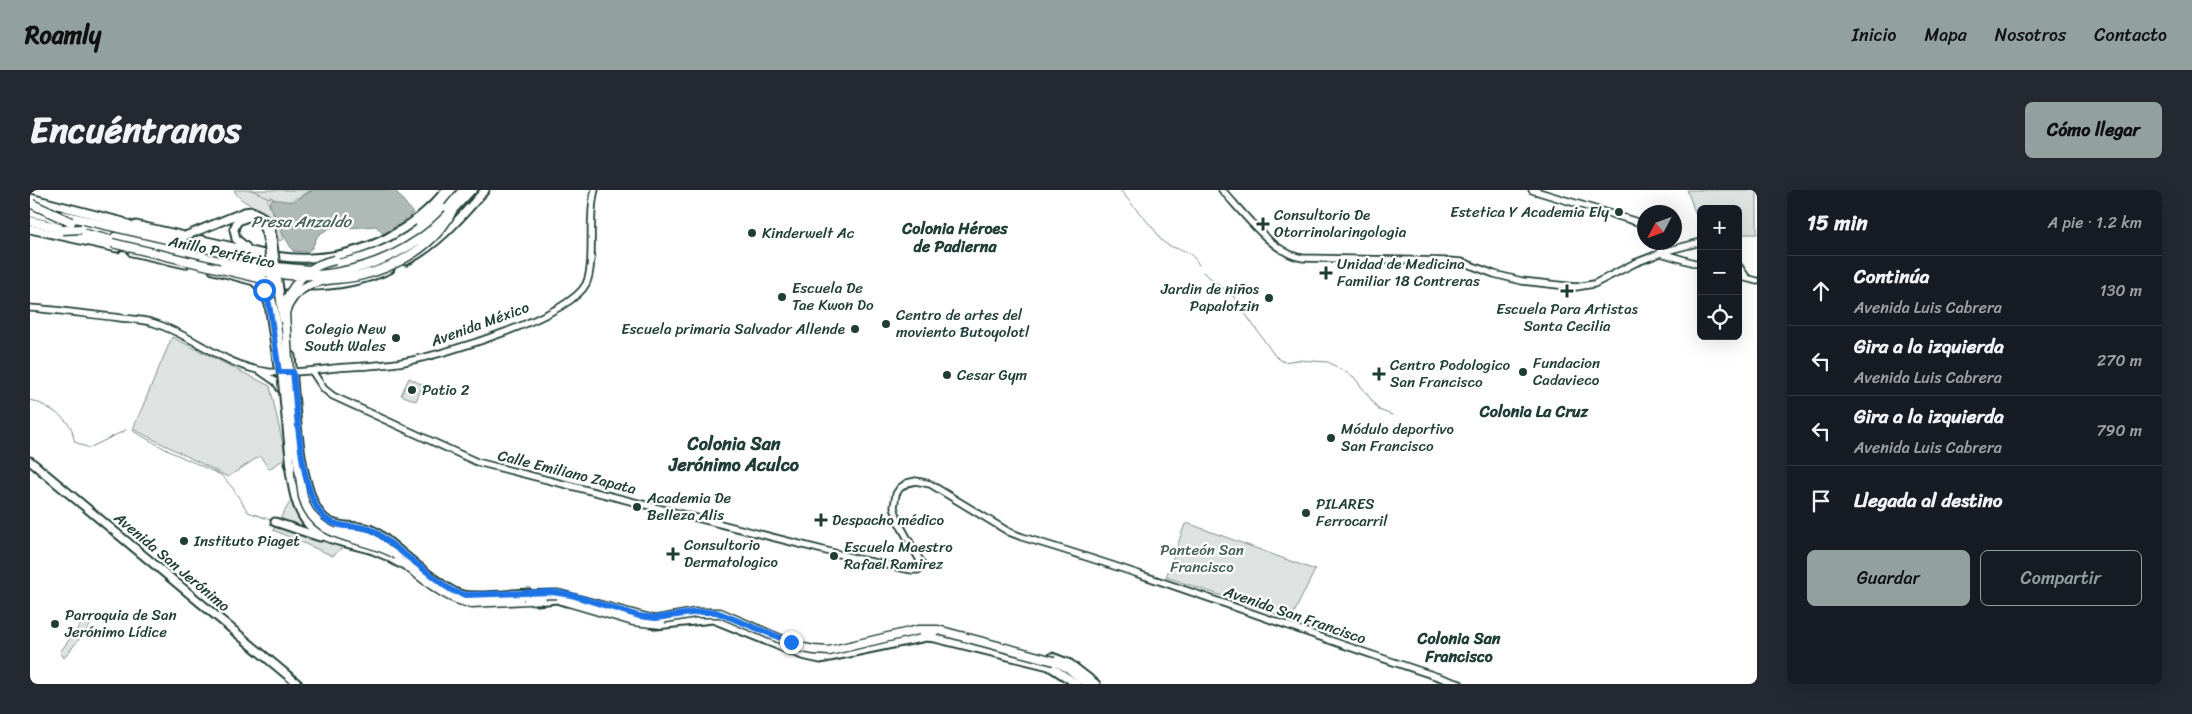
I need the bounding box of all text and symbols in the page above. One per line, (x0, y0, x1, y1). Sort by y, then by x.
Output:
text: Roamly (25, 14, 101, 56)
text: Inicio (1852, 19, 1897, 51)
text: Mapa (1925, 19, 1967, 51)
text: Nosotros (1995, 19, 2066, 51)
text: Contacto (2094, 19, 2167, 51)
text: Encuéntranos (30, 99, 241, 161)
button: Cómo llegar (2025, 102, 2162, 158)
place label: Estetica Y Academia Ely (1450, 199, 1609, 225)
place label: Consultorio De Otorrinolaringologia (1274, 202, 1407, 245)
text: 15 min (1807, 204, 1868, 242)
north arrow (1637, 205, 1682, 250)
map controls (1697, 205, 1742, 340)
button: + (1697, 205, 1742, 250)
marker: Estetica Y Academia Ely (1613, 206, 1625, 218)
water label: Presa Anzaldo (251, 207, 353, 236)
text: A pie · 1.2 km (2048, 208, 2142, 237)
district label: Colonia Héroes de Padierna (901, 214, 1008, 261)
marker: Consultorio De Otorrinolaringologia (1256, 217, 1270, 231)
place label: Kinderwelt Ac (762, 220, 855, 246)
marker: Kinderwelt Ac (746, 227, 758, 239)
street label: Anillo Periférico (165, 228, 278, 276)
button: − (1697, 250, 1742, 295)
place label: Unidad de Medicina Familiar 18 Contreras (1337, 251, 1480, 294)
text: Continúa (1854, 260, 1929, 293)
marker: Unidad de Medicina Familiar 18 Contreras (1319, 266, 1333, 280)
place label: Escuela De Tae Kwon Do (792, 275, 874, 318)
place label: Jardin de niños Papalotzin (1160, 276, 1260, 319)
text: 130 m (2100, 276, 2142, 305)
icon: ahead (1807, 277, 1835, 305)
route start (253, 279, 276, 302)
marker: Escuela Para Artistas Santa Cecilia (1560, 284, 1574, 298)
marker: Escuela De Tae Kwon Do (776, 291, 788, 303)
marker: Jardin de niños Papalotzin (1263, 292, 1275, 304)
text: Avenida Luis Cabrera (1854, 293, 2002, 322)
street label: Avenida México (426, 294, 533, 354)
button: locate (1697, 295, 1742, 340)
place label: Escuela Para Artistas Santa Cecilia (1496, 296, 1639, 339)
place label: Centro de artes del moviento Butoyolotl (896, 302, 1030, 345)
place label: Colegio New South Wales (304, 316, 387, 359)
place label: Escuela primaria Salvador Allende (621, 316, 845, 342)
marker: Centro de artes del moviento Butoyolotl (880, 318, 892, 330)
marker: Escuela primaria Salvador Allende (849, 323, 861, 335)
text: Gira a la izquierda (1854, 330, 2004, 363)
marker: Colegio New South Wales (390, 332, 402, 344)
text: 270 m (2097, 346, 2142, 375)
icon: left (1807, 347, 1835, 375)
place label: Fundacion Cadavieco (1533, 350, 1600, 393)
place label: Centro Podologico San Francisco (1390, 352, 1511, 395)
place label: Cesar Gym (957, 362, 1028, 388)
text: Avenida Luis Cabrera (1854, 363, 2002, 392)
marker: Fundacion Cadavieco (1517, 366, 1529, 378)
marker: Centro Podologico San Francisco (1372, 367, 1386, 381)
marker: Cesar Gym (941, 369, 953, 381)
place label: Patio 2 (422, 377, 470, 403)
marker: Patio 2 (406, 384, 418, 396)
district label: Colonia La Cruz (1479, 397, 1590, 426)
text: Gira a la izquierda (1854, 400, 2004, 433)
place label: Módulo deportivo San Francisco (1341, 416, 1455, 459)
text: 790 m (2096, 416, 2142, 445)
icon: left (1807, 417, 1835, 445)
district label: Colonia San Jerónimo Aculco (668, 428, 800, 481)
marker: Módulo deportivo San Francisco (1325, 432, 1337, 444)
text: Avenida Luis Cabrera (1854, 433, 2002, 462)
street label: Calle Emiliano Zapata (495, 442, 639, 502)
text: Llegada al destino (1854, 484, 2003, 517)
place label: Academia De Belleza Alis (646, 485, 732, 528)
icon: arrive (1807, 487, 1835, 515)
place label: PILARES Ferrocarril (1316, 491, 1388, 534)
marker: Academia De Belleza Alis (631, 501, 643, 513)
street label: Avenida San Jerónimo (107, 505, 236, 619)
place label: Despacho médico (832, 507, 944, 533)
marker: PILARES Ferrocarril (1300, 507, 1312, 519)
marker: Despacho médico (814, 513, 828, 527)
place label: Instituto Piaget (193, 528, 300, 554)
place label: Consultorio Dermatologico (684, 532, 778, 575)
place label: Escuela Maestro Rafael Ramirez (844, 534, 953, 577)
marker: Instituto Piaget (178, 535, 190, 547)
park label: Panteón San Francisco (1160, 537, 1244, 580)
marker: Consultorio Dermatologico (666, 547, 680, 561)
marker: Escuela Maestro Rafael Ramirez (828, 550, 840, 562)
button: Guardar (1807, 550, 1970, 606)
button: Compartir (1980, 550, 2142, 606)
street label: Avenida San Francisco (1220, 578, 1370, 652)
place label: Parroquia de San Jerónimo Lídice (64, 602, 177, 645)
marker: Parroquia de San Jerónimo Lídice (49, 618, 61, 630)
district label: Colonia San Francisco (1417, 624, 1501, 671)
route end (780, 631, 803, 654)

